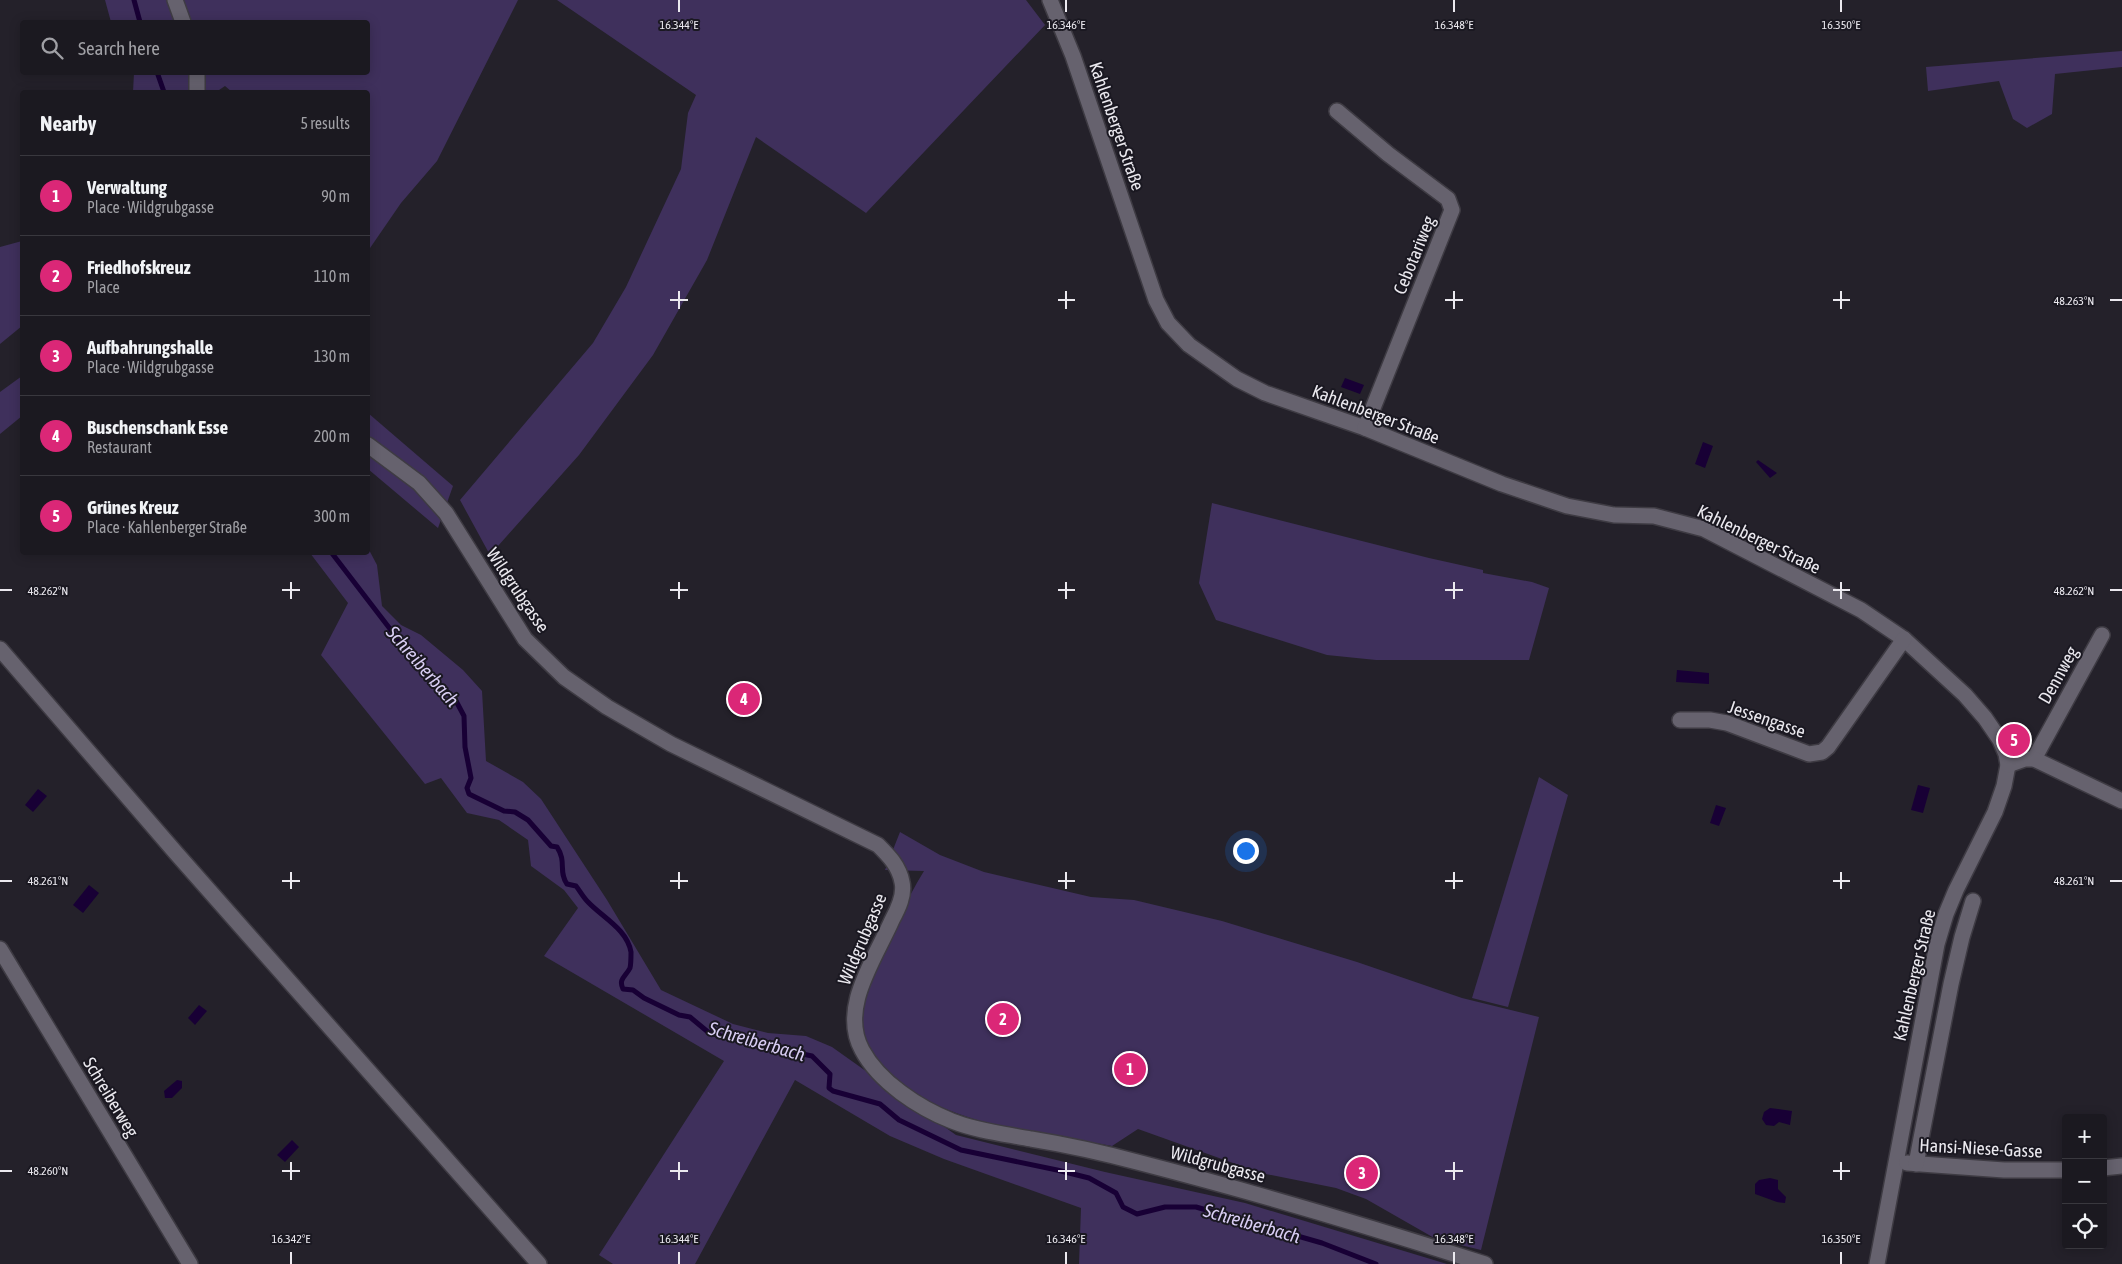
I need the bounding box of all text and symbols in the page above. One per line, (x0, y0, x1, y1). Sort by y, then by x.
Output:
text: 16.344°E (660, 18, 698, 32)
text: 16.346°E (1047, 18, 1085, 32)
text: 16.348°E (1435, 18, 1473, 32)
text: 16.350°E (1822, 18, 1860, 32)
search box (20, 20, 370, 75)
icon: search (38, 34, 66, 62)
text: Search here (78, 37, 160, 59)
street label: Kahlenberger Straße (1085, 59, 1149, 193)
text: Nearby (40, 111, 96, 135)
text: 5 results (300, 114, 350, 132)
text: Verwaltung (87, 176, 167, 198)
text: 1 (52, 187, 60, 205)
text: 90 m (321, 187, 350, 205)
text: Place · Wildgrubgasse (87, 198, 214, 216)
street label: Cebotariweg (1389, 212, 1439, 297)
text: Friedhofskreuz (87, 256, 191, 278)
text: 2 (52, 267, 60, 285)
text: 110 m (314, 267, 350, 285)
text: Place (87, 278, 120, 296)
text: 48.263°N (2054, 294, 2094, 308)
text: Aufbahrungshalle (87, 336, 213, 358)
text: 3 (52, 347, 60, 365)
text: 130 m (314, 347, 350, 365)
text: Place · Wildgrubgasse (87, 358, 214, 376)
street label: Kahlenberger Straße (1309, 380, 1443, 448)
text: Buschenschank Esse (87, 416, 228, 438)
text: 4 (52, 427, 60, 445)
text: 200 m (314, 427, 350, 445)
text: Restaurant (87, 438, 152, 456)
text: Grünes Kreuz (87, 496, 179, 518)
street label: Kahlenberger Straße (1694, 500, 1824, 578)
text: 5 (52, 507, 60, 525)
text: 300 m (314, 507, 350, 525)
text: Place · Kahlenberger Straße (87, 518, 247, 536)
street label: Wildgrubgasse (482, 544, 554, 636)
text: 48.262°N (28, 584, 68, 598)
text: 48.262°N (2054, 584, 2094, 598)
water label: Schreiberbach (381, 620, 464, 711)
street label: Dennweg (2034, 642, 2082, 707)
pin: 4 (728, 680, 760, 718)
street label: Jessengasse (1726, 696, 1808, 742)
pin: 5 (1998, 721, 2030, 759)
your location (1233, 838, 1259, 864)
text: 48.261°N (28, 874, 68, 888)
text: 48.261°N (2054, 874, 2094, 888)
street label: Wildgrubgasse (833, 890, 891, 988)
street label: Kahlenberger Straße (1889, 907, 1939, 1043)
pin: 2 (987, 1000, 1019, 1038)
water label: Schreiberbach (705, 1016, 808, 1065)
pin: 1 (1114, 1050, 1146, 1088)
street label: Schreiberweg (79, 1053, 143, 1141)
map controls (2062, 1114, 2107, 1249)
button: + (2062, 1114, 2107, 1159)
street label: Hansi-Niese-Gasse (1919, 1134, 2043, 1162)
street label: Wildgrubgasse (1168, 1141, 1268, 1187)
pin: 3 (1346, 1154, 1378, 1192)
button: − (2062, 1159, 2107, 1204)
text: 48.260°N (28, 1164, 68, 1178)
water label: Schreiberbach (1200, 1198, 1303, 1247)
button: locate (2062, 1204, 2107, 1249)
text: 16.342°E (272, 1232, 310, 1246)
text: 16.344°E (660, 1232, 698, 1246)
text: 16.346°E (1047, 1232, 1085, 1246)
text: 16.348°E (1435, 1232, 1473, 1246)
text: 16.350°E (1822, 1232, 1860, 1246)

